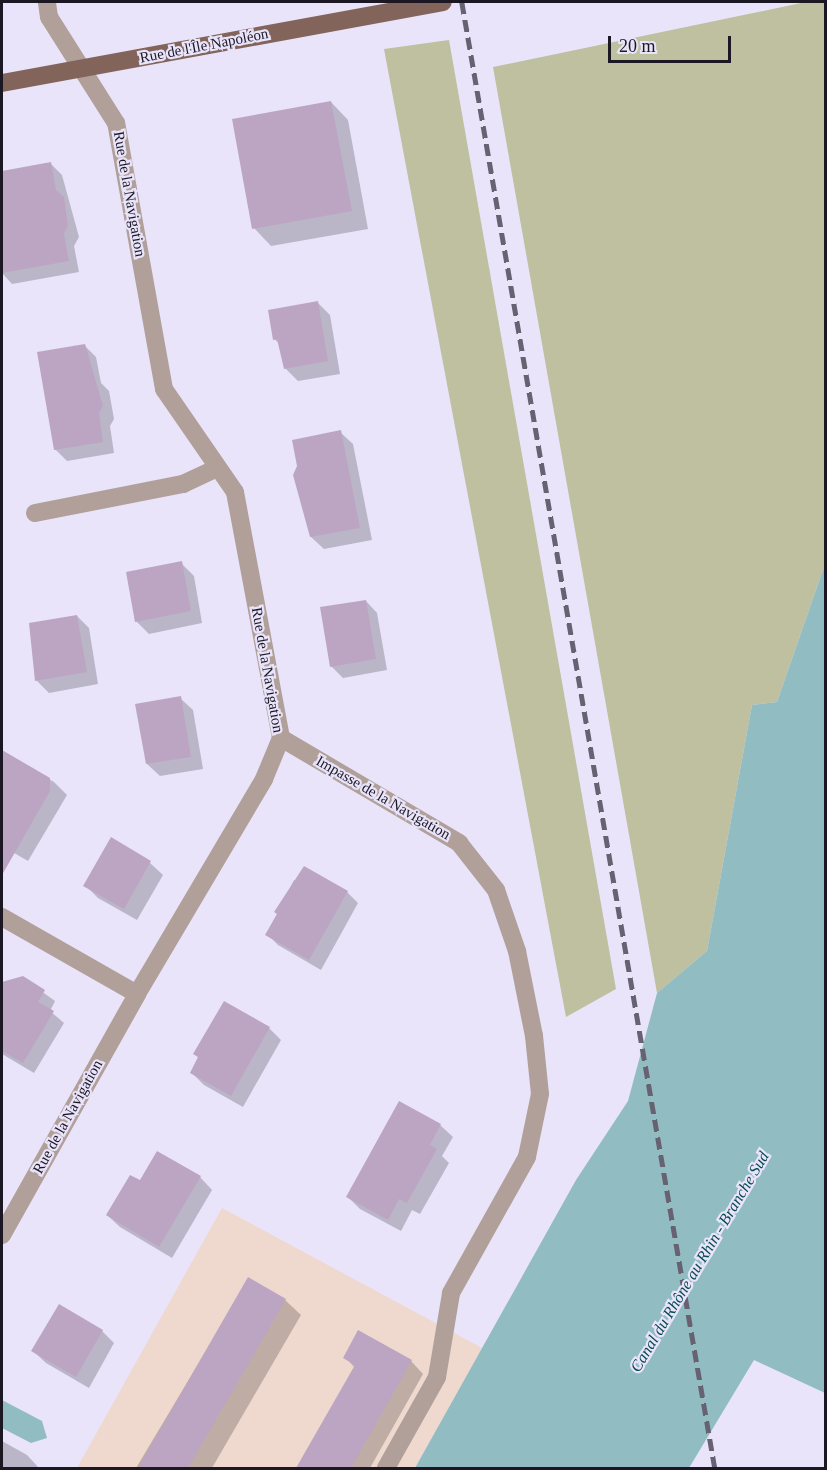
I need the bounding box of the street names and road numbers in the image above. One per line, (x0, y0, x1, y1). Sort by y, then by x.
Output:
street label: Rue de l'Île Napoléon (138, 25, 270, 67)
street label: Rue de la Navigation (109, 130, 149, 258)
street label: Rue de la Navigation (247, 606, 287, 734)
street label: Impasse de la Navigation (313, 752, 453, 844)
street label: Rue de la Navigation (29, 1057, 107, 1177)

